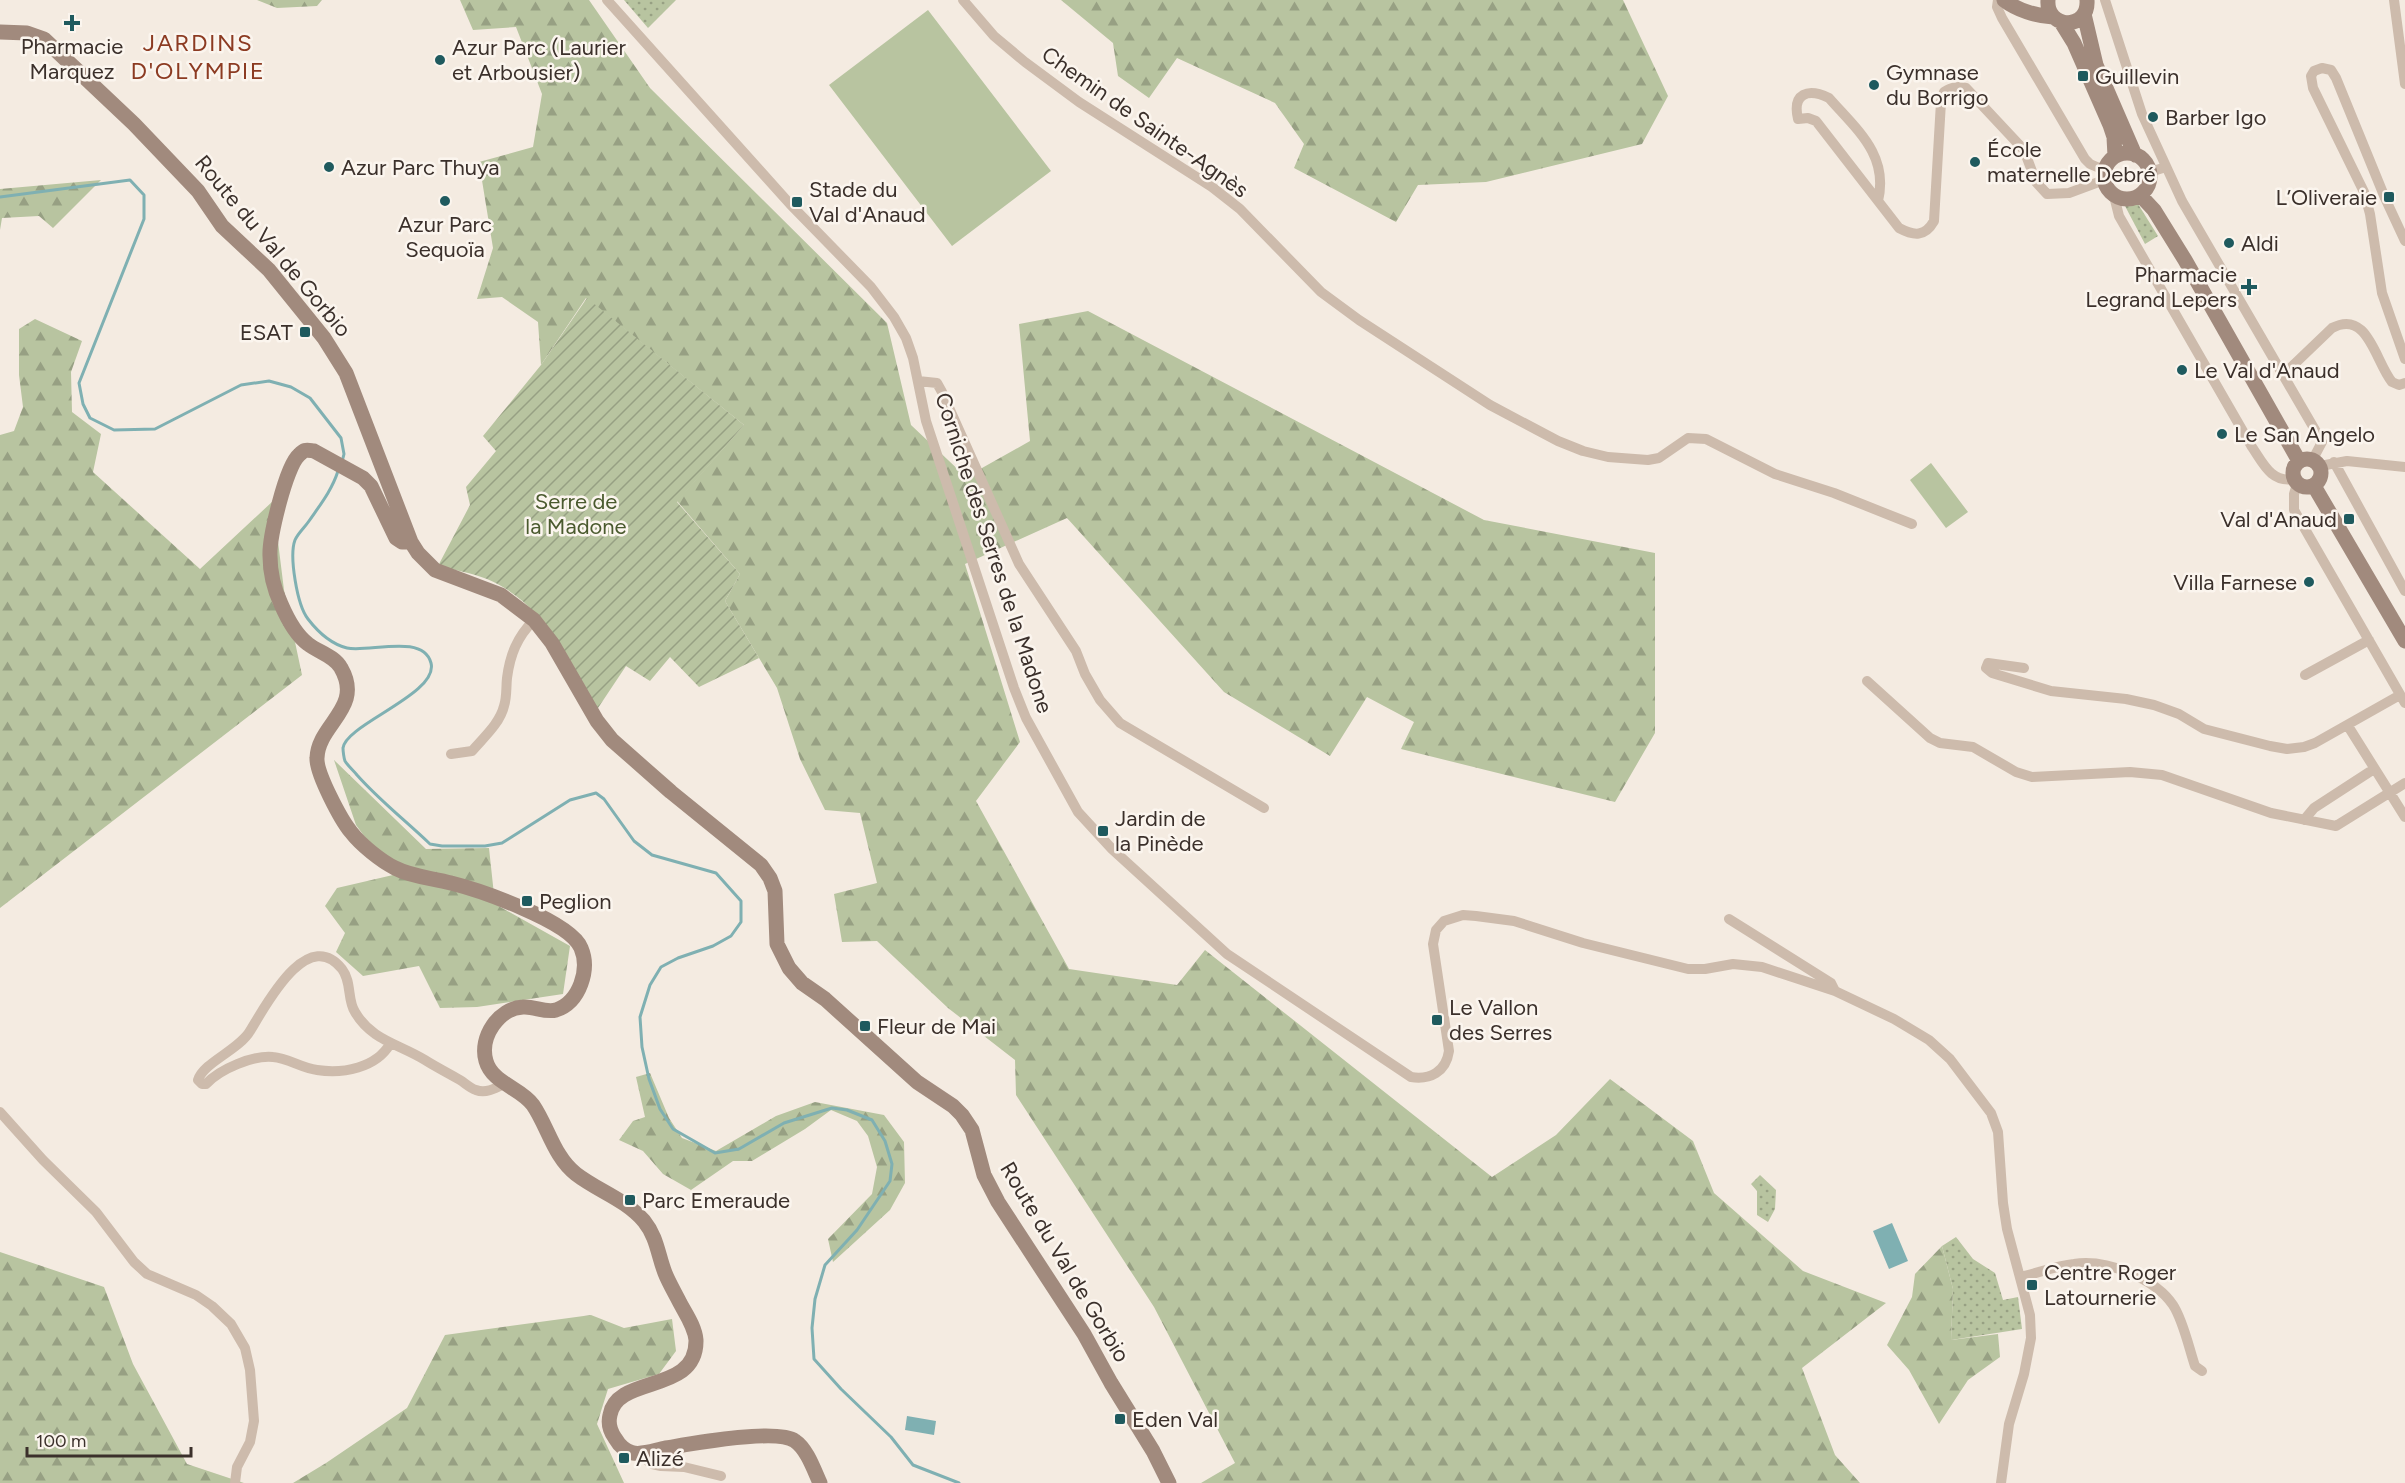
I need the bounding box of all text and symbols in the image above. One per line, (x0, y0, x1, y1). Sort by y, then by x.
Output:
marker: Pharmacie Marquez (65, 16, 79, 30)
district label: JARDINS D'OLYMPIE (130, 28, 266, 85)
place label: Pharmacie Marquez (21, 33, 123, 85)
place label: Azur Parc (Laurier et Arbousier) (452, 34, 627, 86)
street label: Chemin de Sainte-Agnès (1037, 40, 1253, 204)
marker: Azur Parc (Laurier et Arbousier) (433, 53, 447, 67)
place label: Gymnase du Borrigo (1886, 59, 1988, 111)
place label: Guillevin (2095, 63, 2179, 90)
marker: Guillevin (2076, 69, 2090, 83)
marker: Gymnase du Borrigo (1867, 78, 1881, 92)
place label: Barber Igo (2165, 104, 2267, 131)
marker: Barber Igo (2146, 110, 2160, 124)
place label: École maternelle Debré (1987, 136, 2156, 188)
street label: Route du Val de Gorbio (189, 150, 357, 342)
place label: Azur Parc Thuya (341, 154, 500, 181)
marker: École maternelle Debré (1968, 155, 1982, 169)
marker: Azur Parc Thuya (322, 160, 336, 174)
place label: Stade du Val d'Anaud (809, 176, 926, 228)
place label: L’Oliveraie (2276, 184, 2377, 211)
marker: L’Oliveraie (2382, 190, 2396, 204)
marker: Azur Parc Sequoïa (438, 194, 452, 208)
marker: Stade du Val d'Anaud (790, 195, 804, 209)
place label: Azur Parc Sequoïa (398, 211, 492, 263)
place label: Aldi (2241, 230, 2279, 257)
marker: Aldi (2222, 236, 2236, 250)
place label: Pharmacie Legrand Lepers (2085, 261, 2237, 313)
marker: Pharmacie Legrand Lepers (2242, 280, 2256, 294)
place label: ESAT (240, 319, 293, 346)
marker: ESAT (298, 325, 312, 339)
place label: Le Val d'Anaud (2194, 357, 2340, 384)
marker: Le Val d'Anaud (2175, 363, 2189, 377)
street label: Corniche des Serres de la Madone (929, 389, 1059, 717)
place label: Le San Angelo (2234, 421, 2375, 448)
marker: Le San Angelo (2215, 427, 2229, 441)
park label: Serre de la Madone (525, 488, 627, 540)
place label: Val d'Anaud (2220, 506, 2337, 533)
marker: Val d'Anaud (2342, 512, 2356, 526)
place label: Villa Farnese (2173, 569, 2297, 596)
marker: Villa Farnese (2302, 575, 2316, 589)
place label: Jardin de la Pinède (1115, 805, 1206, 857)
marker: Jardin de la Pinède (1096, 824, 1110, 838)
place label: Peglion (539, 888, 611, 915)
marker: Peglion (520, 894, 534, 908)
place label: Le Vallon des Serres (1449, 994, 1552, 1046)
place label: Fleur de Mai (877, 1013, 996, 1040)
marker: Le Vallon des Serres (1430, 1013, 1444, 1027)
marker: Fleur de Mai (858, 1019, 872, 1033)
street label: Route du Val de Gorbio (994, 1157, 1136, 1367)
place label: Parc Emeraude (642, 1187, 790, 1214)
marker: Parc Emeraude (623, 1193, 637, 1207)
place label: Centre Roger Latournerie (2044, 1259, 2177, 1311)
marker: Centre Roger Latournerie (2025, 1278, 2039, 1292)
place label: Eden Val (1132, 1406, 1218, 1433)
marker: Eden Val (1113, 1412, 1127, 1426)
scale bar (27, 1420, 190, 1458)
text: 100 m (36, 1430, 86, 1452)
place label: Alizé (636, 1445, 684, 1472)
marker: Alizé (617, 1451, 631, 1465)

